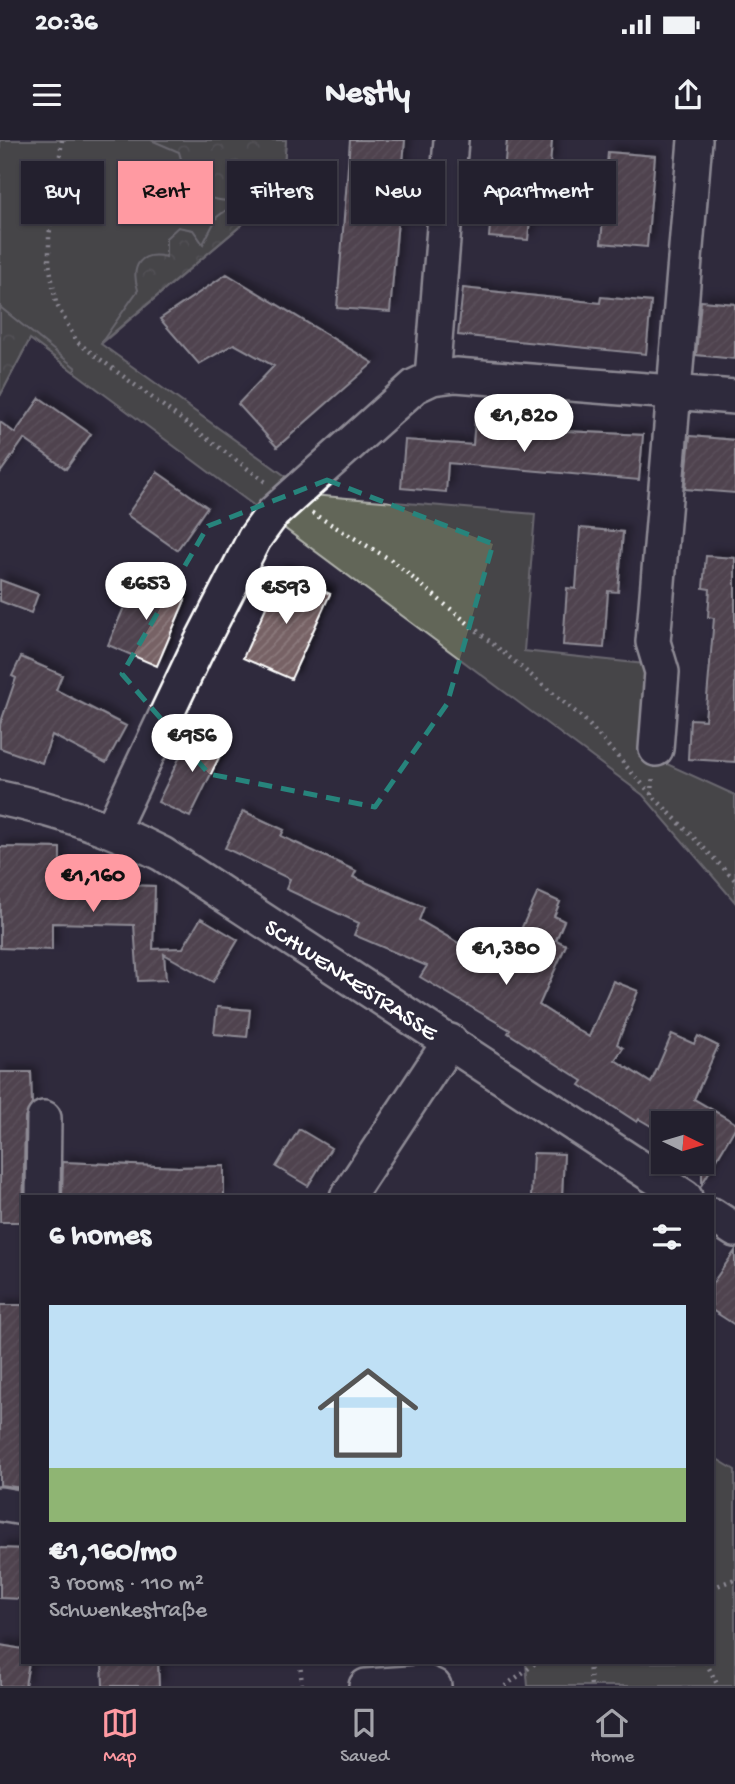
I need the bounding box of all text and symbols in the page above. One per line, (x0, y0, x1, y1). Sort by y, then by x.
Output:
text: 20:36 (35, 9, 97, 40)
icon: menu (28, 76, 66, 114)
text: Nestly (325, 76, 410, 114)
icon: share (669, 76, 707, 114)
chip: Buy (21, 161, 104, 224)
chip: Rent (118, 161, 213, 224)
chip: Filters (227, 161, 337, 224)
chip: New (351, 161, 445, 224)
chip: Apartment (459, 161, 616, 224)
pin: €1,820 (467, 394, 581, 454)
text: €1,820 (490, 403, 558, 430)
pin: €653 (105, 562, 187, 622)
pin: €593 (245, 566, 327, 626)
text: €653 (121, 571, 171, 598)
text: €593 (261, 575, 311, 602)
pin: €956 (151, 714, 233, 774)
text: €956 (168, 723, 216, 750)
pin: €1,160 (36, 854, 150, 914)
text: €1,160 (61, 863, 125, 890)
street label: SCHWENKESTRASSE (258, 914, 443, 1049)
pin: €1,380 (449, 928, 563, 987)
text: €1,380 (472, 936, 540, 963)
north arrow (651, 1111, 714, 1174)
map controls (651, 1111, 714, 1174)
icon: filters (648, 1218, 686, 1256)
text: 6 homes (49, 1220, 151, 1255)
icon: home (305, 1350, 431, 1476)
text: €1,160/mo (49, 1536, 177, 1571)
text: 3 rooms · 110 m² (49, 1571, 204, 1598)
text: Schwenkestraße (49, 1598, 207, 1625)
tab: Map (101, 1704, 139, 1769)
tab: Saved (340, 1704, 389, 1769)
tab: Home (590, 1704, 634, 1769)

